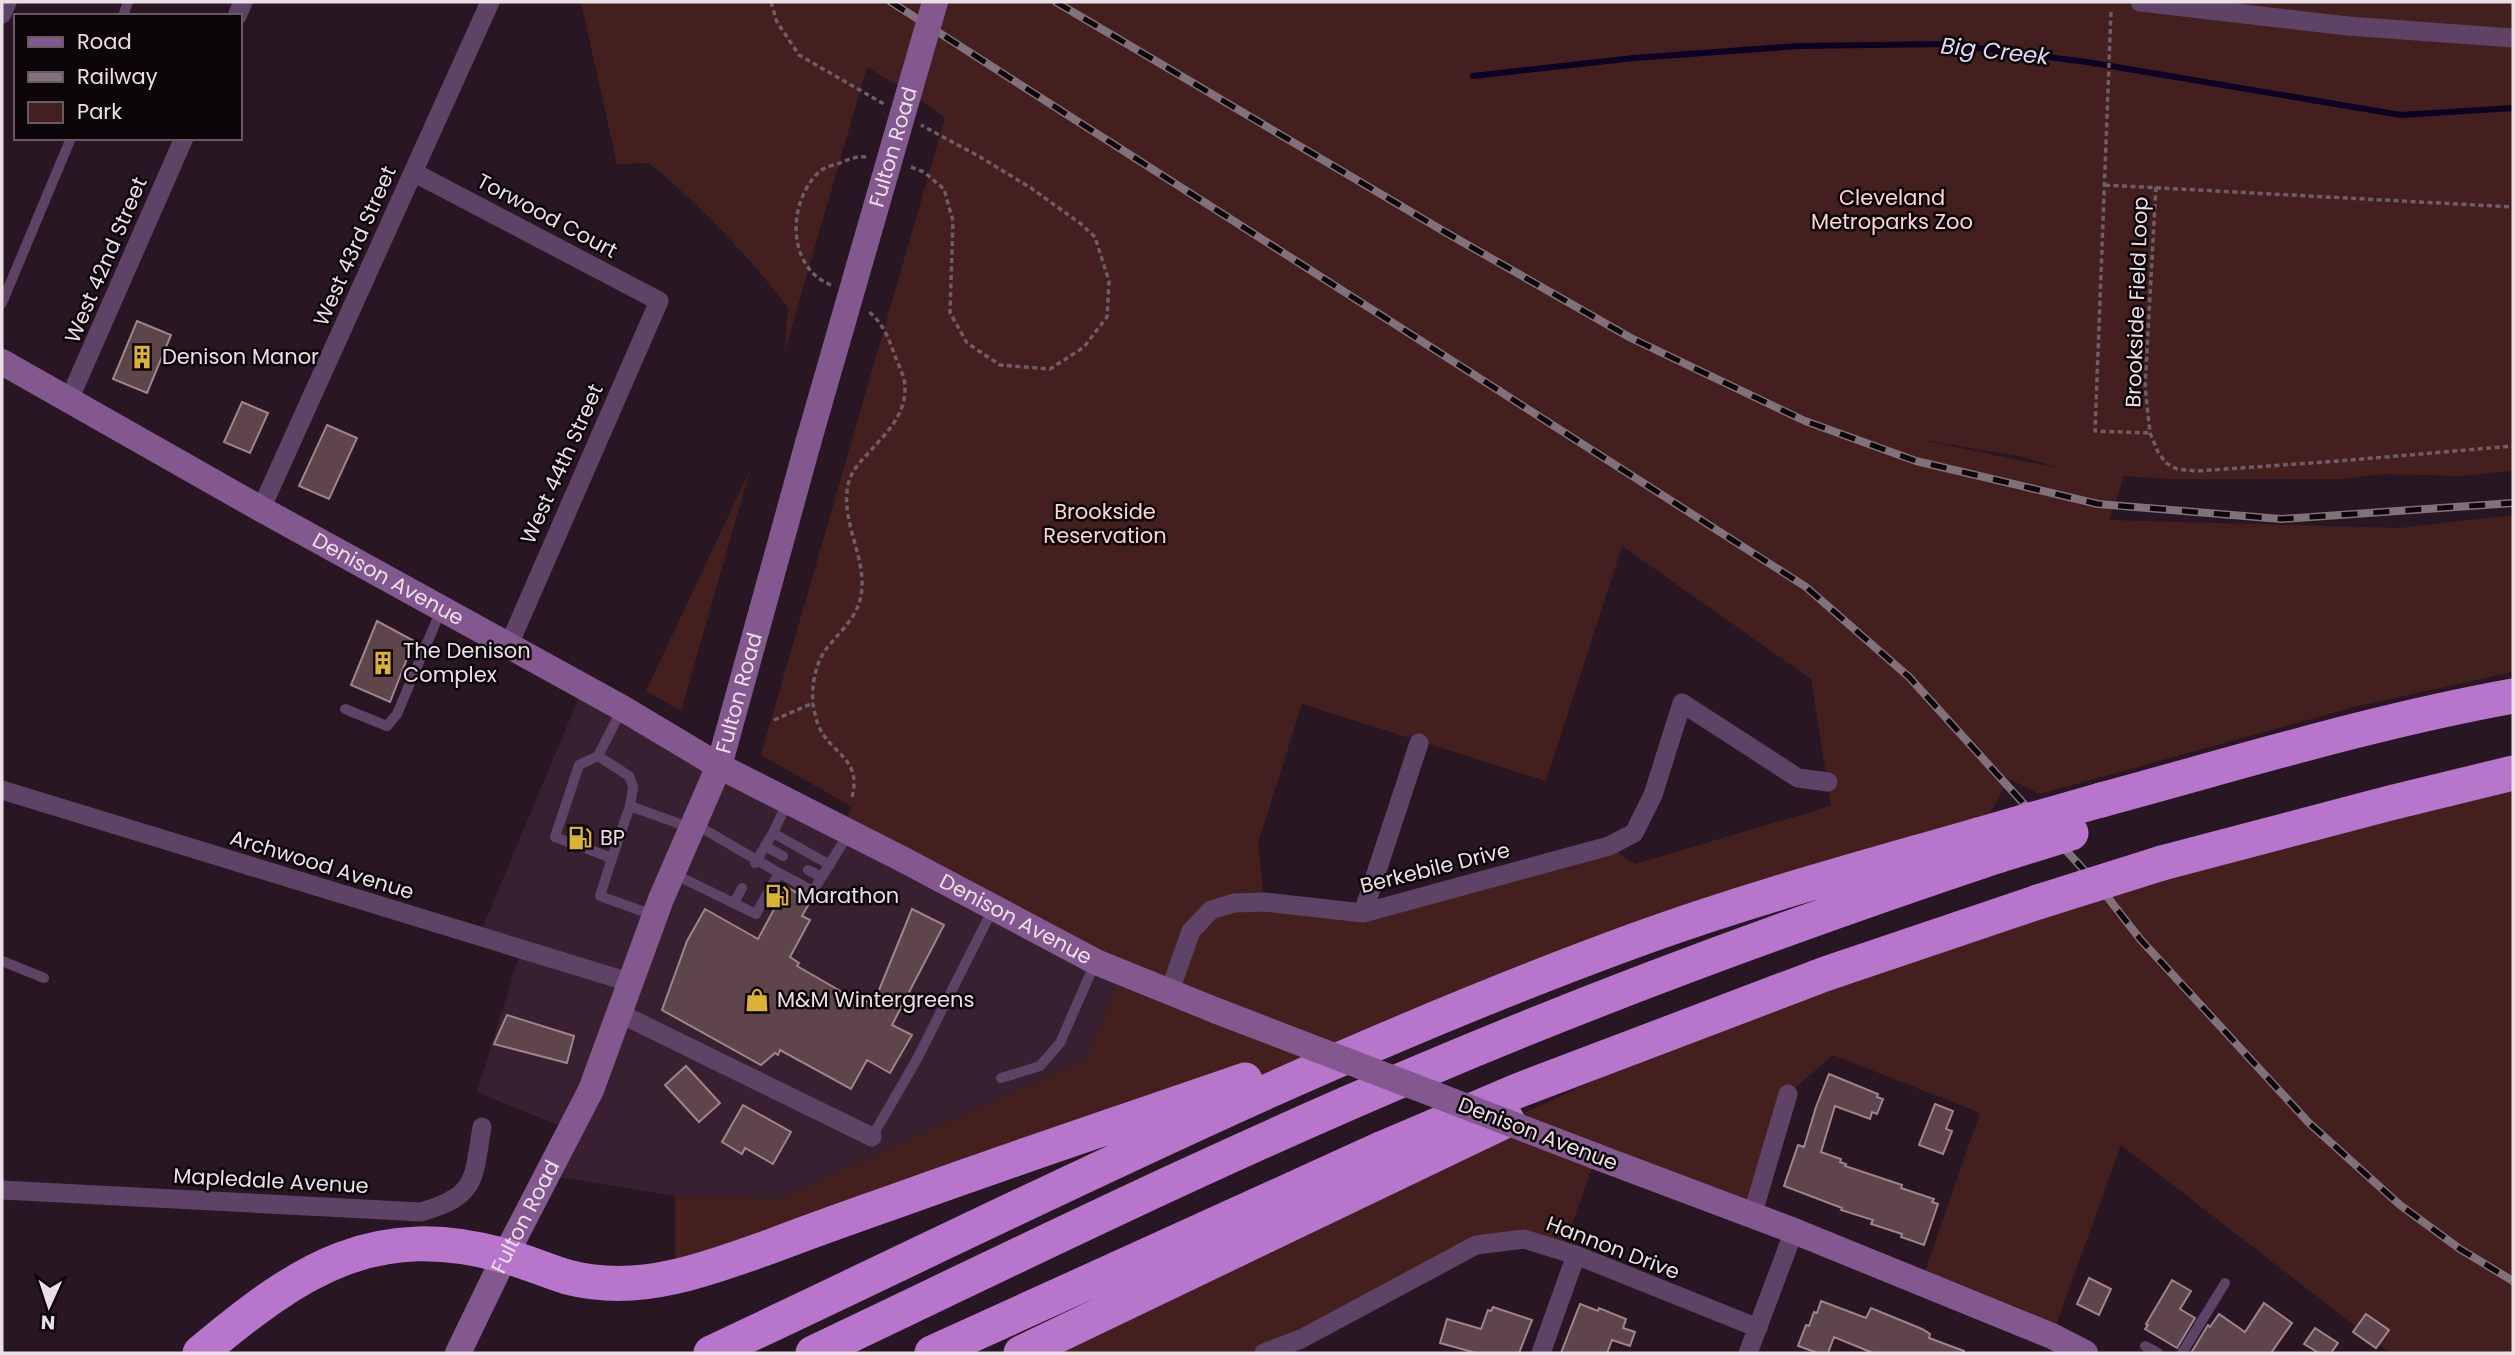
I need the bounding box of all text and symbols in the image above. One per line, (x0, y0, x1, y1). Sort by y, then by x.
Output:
legend (14, 14, 242, 140)
text: Road (77, 27, 132, 56)
water label: Big Creek (1939, 29, 2052, 73)
text: Railway (77, 62, 158, 91)
street label: Fulton Road (862, 83, 924, 210)
text: Park (77, 97, 122, 126)
street label: West 43rd Street (306, 161, 403, 330)
street label: Torwood Court (472, 166, 623, 265)
street label: West 42nd Street (57, 172, 154, 347)
park label: Cleveland Metroparks Zoo (1811, 183, 1973, 236)
street label: Brookside Field Loop (2118, 196, 2155, 408)
place label: Denison Manor (162, 342, 319, 371)
building icon: Denison Manor (128, 343, 156, 371)
street label: West 44th Street (513, 379, 610, 548)
park label: Brookside Reservation (1043, 497, 1167, 550)
street label: Denison Avenue (307, 525, 469, 632)
street label: Fulton Road (708, 629, 769, 756)
place label: The Denison Complex (403, 636, 531, 689)
building icon: The Denison Complex (369, 649, 397, 677)
street label: Archwood Avenue (227, 823, 418, 906)
place label: BP (600, 823, 625, 852)
fuel station icon: BP (566, 824, 594, 852)
street label: Berkebile Drive (1357, 835, 1513, 900)
street label: Denison Avenue (935, 866, 1097, 971)
place label: Marathon (797, 881, 899, 910)
fuel station icon: Marathon (763, 882, 791, 910)
place label: M&M Wintergreens (777, 985, 974, 1014)
shop icon: M&M Wintergreens (743, 986, 771, 1014)
street label: Denison Avenue (1454, 1090, 1622, 1177)
street label: Fulton Road (484, 1155, 566, 1278)
street label: Mapledale Avenue (173, 1161, 370, 1200)
street label: Hannon Drive (1542, 1209, 1684, 1286)
north arrow (14, 1271, 84, 1341)
text: N (40, 1309, 56, 1336)

